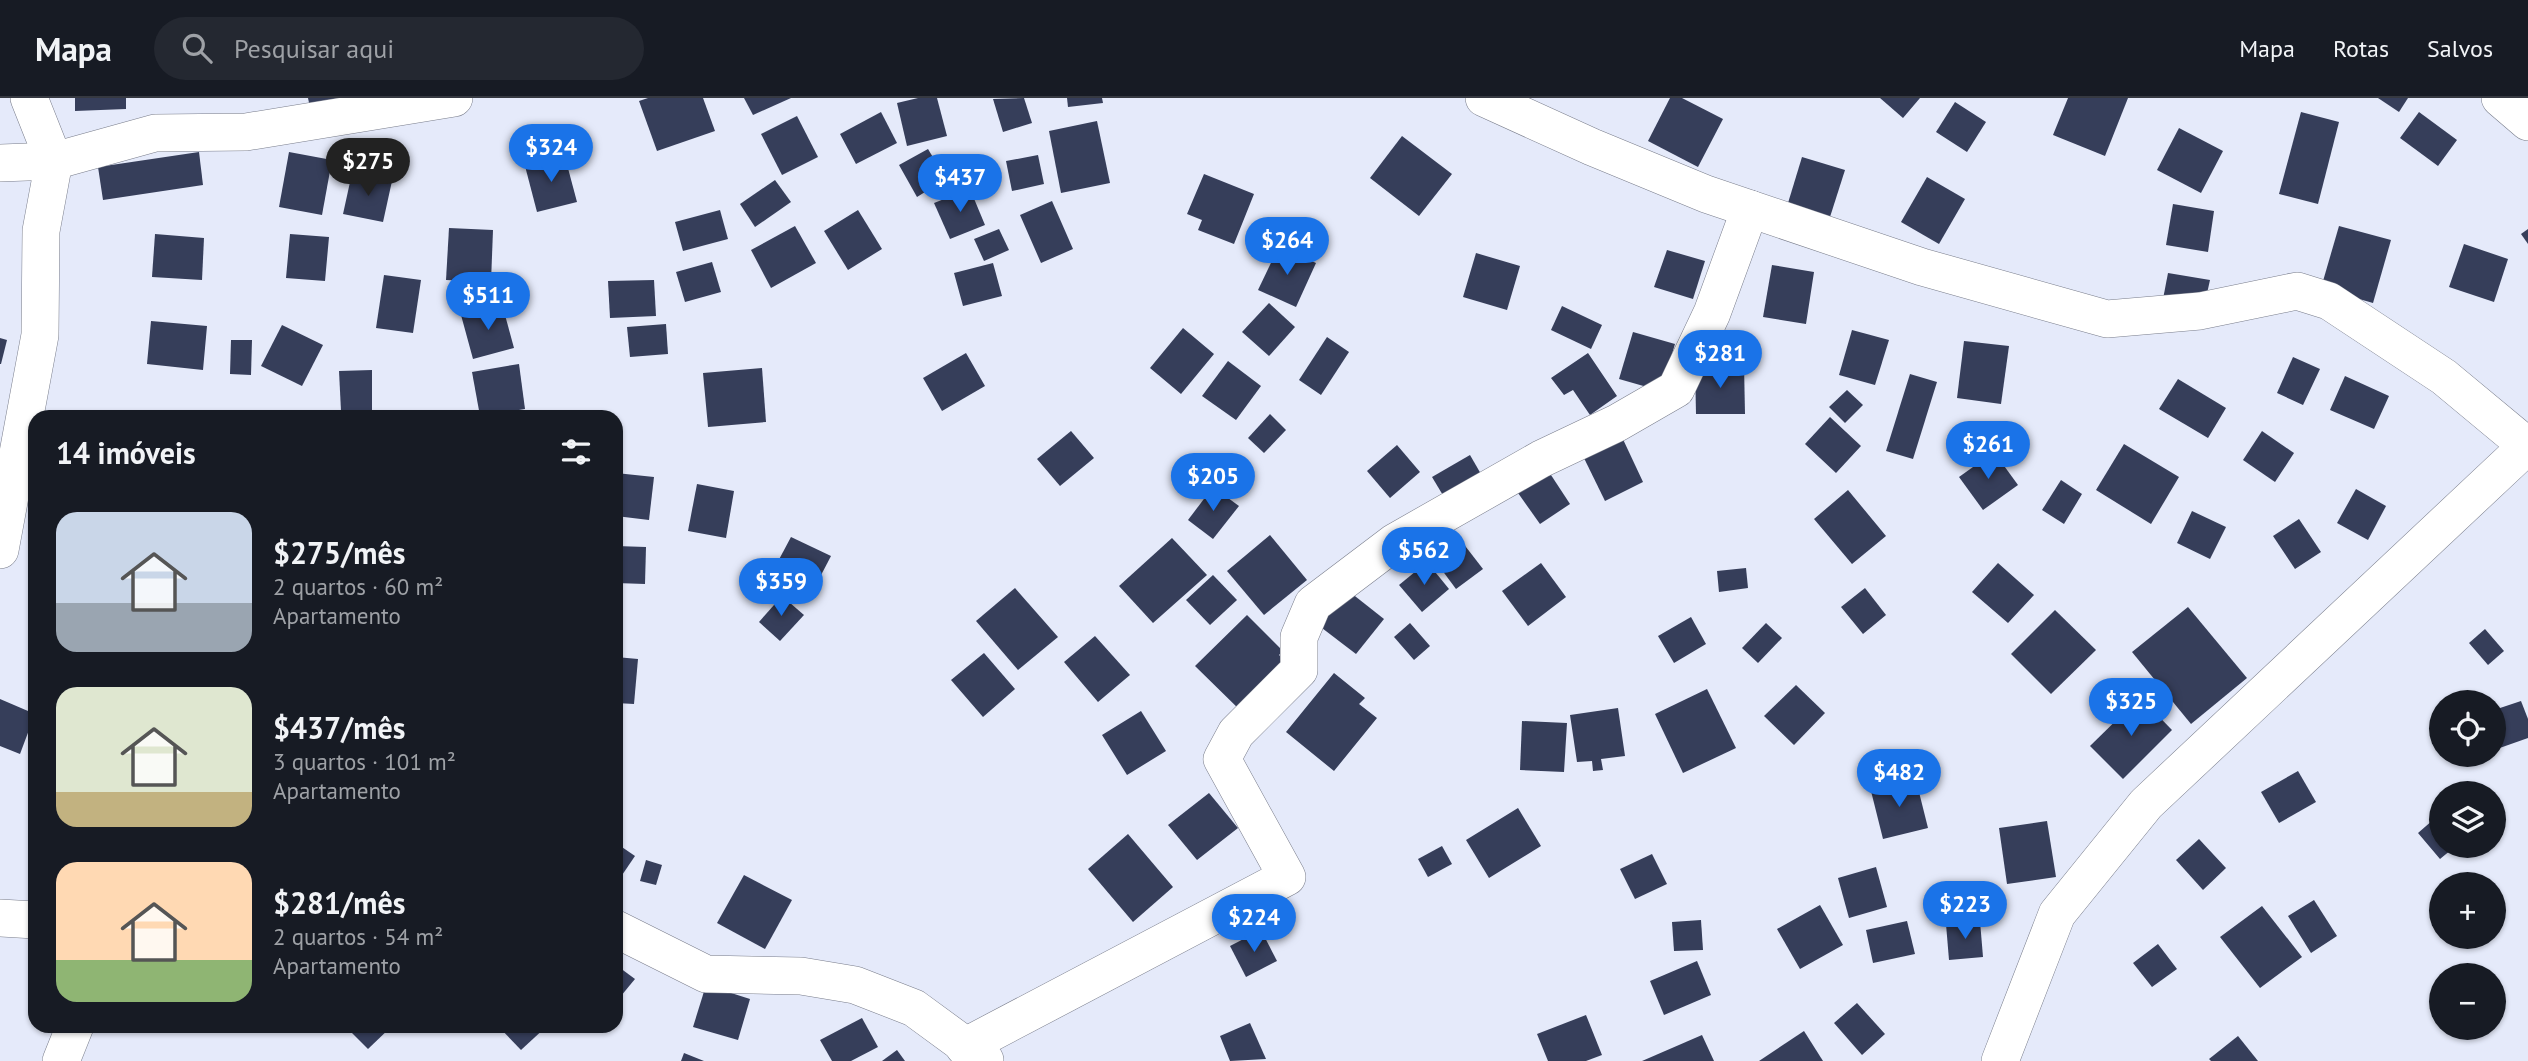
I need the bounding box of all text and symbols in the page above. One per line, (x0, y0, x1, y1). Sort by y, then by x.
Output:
search box (154, 17, 644, 80)
text: Mapa (35, 27, 112, 70)
icon: search (178, 29, 216, 67)
text: Pesquisar aqui (234, 32, 394, 65)
text: Mapa (2239, 33, 2295, 64)
text: Rotas (2333, 33, 2389, 64)
text: Salvos (2427, 33, 2493, 64)
pin: $324 (510, 125, 592, 184)
text: $324 (525, 132, 577, 161)
pin: $275 (327, 139, 409, 198)
text: $275 (342, 146, 394, 175)
pin: $437 (919, 155, 1001, 214)
text: $437 (934, 162, 986, 191)
pin: $264 (1246, 218, 1328, 277)
text: $264 (1261, 225, 1313, 254)
pin: $511 (447, 272, 529, 332)
text: $511 (462, 280, 514, 309)
pin: $281 (1679, 330, 1761, 390)
text: $281 (1694, 338, 1746, 367)
pin: $261 (1947, 422, 2029, 481)
text: $261 (1962, 429, 2014, 458)
text: 14 imóveis (56, 433, 196, 472)
icon: filters (557, 433, 595, 471)
pin: $205 (1172, 454, 1254, 513)
text: $205 (1187, 461, 1239, 490)
pin: $562 (1383, 528, 1465, 587)
text: $275/mês (273, 533, 405, 572)
text: $562 (1398, 535, 1450, 564)
icon: home (112, 540, 196, 624)
pin: $359 (740, 559, 822, 618)
text: $359 (755, 566, 807, 595)
text: 2 quartos · 60 m² (273, 572, 443, 601)
text: Apartamento (273, 601, 401, 630)
pin: $325 (2090, 678, 2172, 738)
text: $325 (2105, 686, 2157, 715)
map controls (2429, 690, 2506, 1040)
button: locate (2429, 690, 2506, 767)
text: $437/mês (273, 708, 405, 747)
icon: home (112, 715, 196, 799)
text: 3 quartos · 101 m² (273, 747, 456, 776)
pin: $482 (1858, 750, 1940, 809)
text: $482 (1873, 757, 1925, 786)
text: Apartamento (273, 776, 401, 805)
button: layers (2429, 781, 2506, 858)
button: + (2429, 872, 2506, 949)
pin: $223 (1924, 882, 2006, 941)
text: $281/mês (273, 883, 405, 922)
text: $223 (1939, 889, 1991, 918)
icon: home (112, 890, 196, 974)
pin: $224 (1213, 894, 1295, 954)
text: $224 (1228, 902, 1280, 931)
text: 2 quartos · 54 m² (273, 922, 443, 951)
text: Apartamento (273, 951, 401, 980)
button: − (2429, 963, 2506, 1040)

